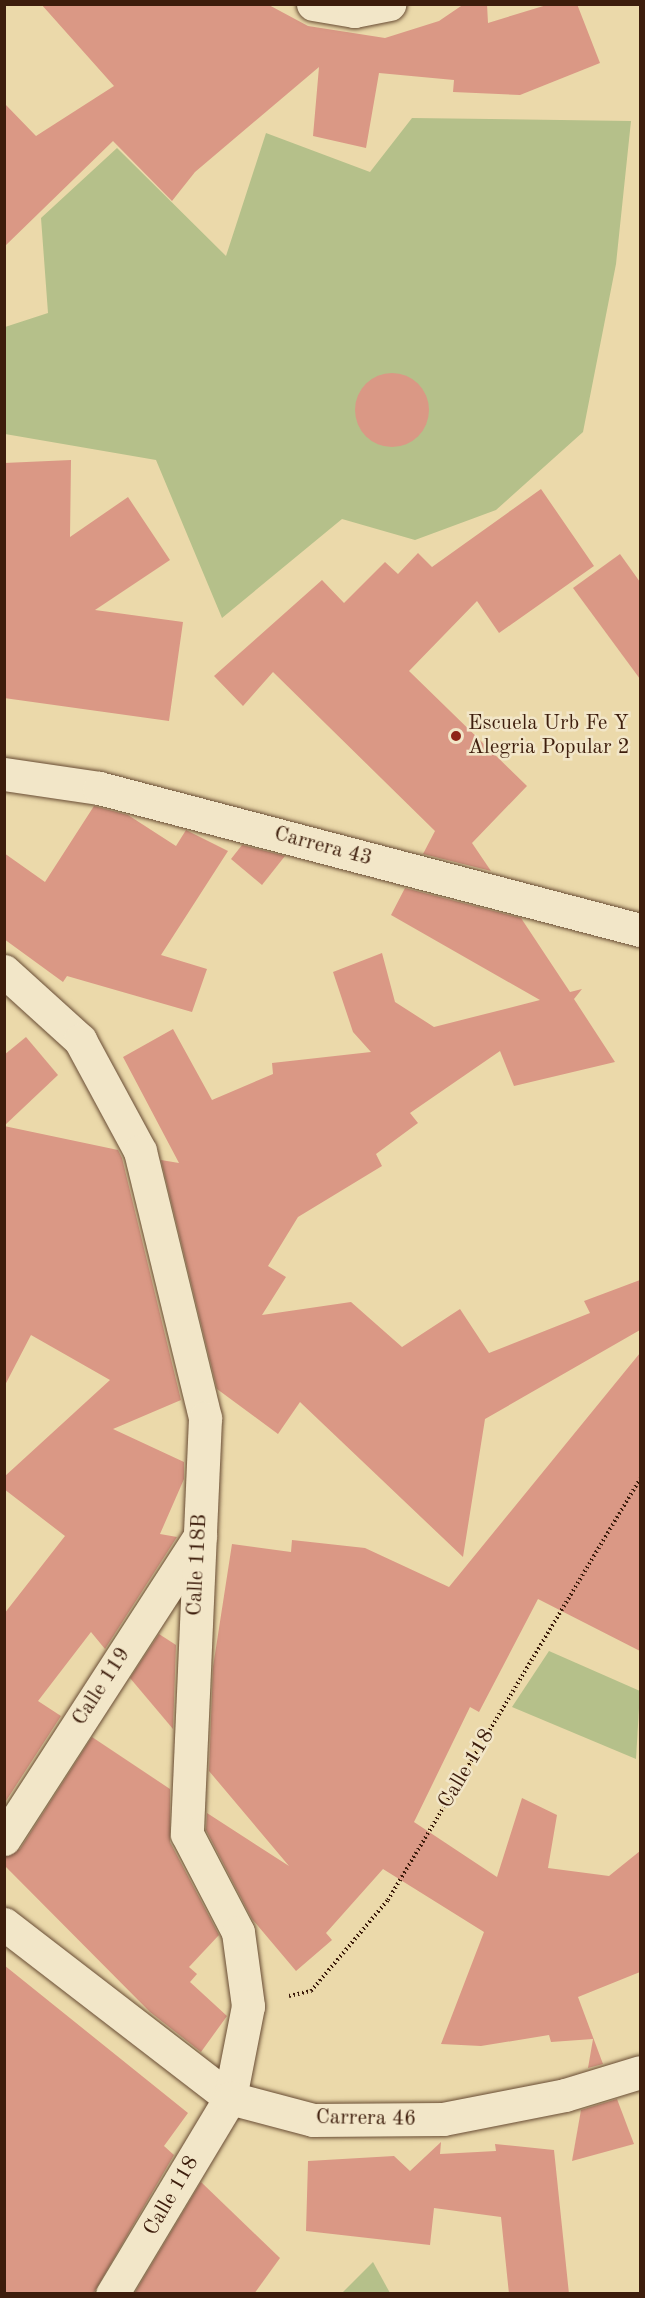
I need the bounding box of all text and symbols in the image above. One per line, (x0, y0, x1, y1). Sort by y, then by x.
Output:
place label: Escuela Urb Fe Y Alegria Popular 2 (468, 711, 630, 761)
marker: Escuela Urb Fe Y Alegria Popular 2 (449, 729, 463, 743)
street label: Carrera 43 (271, 822, 375, 872)
street label: Calle 118B (183, 1513, 213, 1617)
street label: Calle 119 (68, 1643, 136, 1731)
street label: Calle 118 (434, 1725, 500, 1813)
street label: Carrera 46 (316, 2106, 416, 2132)
street label: Calle 118 (139, 2152, 205, 2240)

